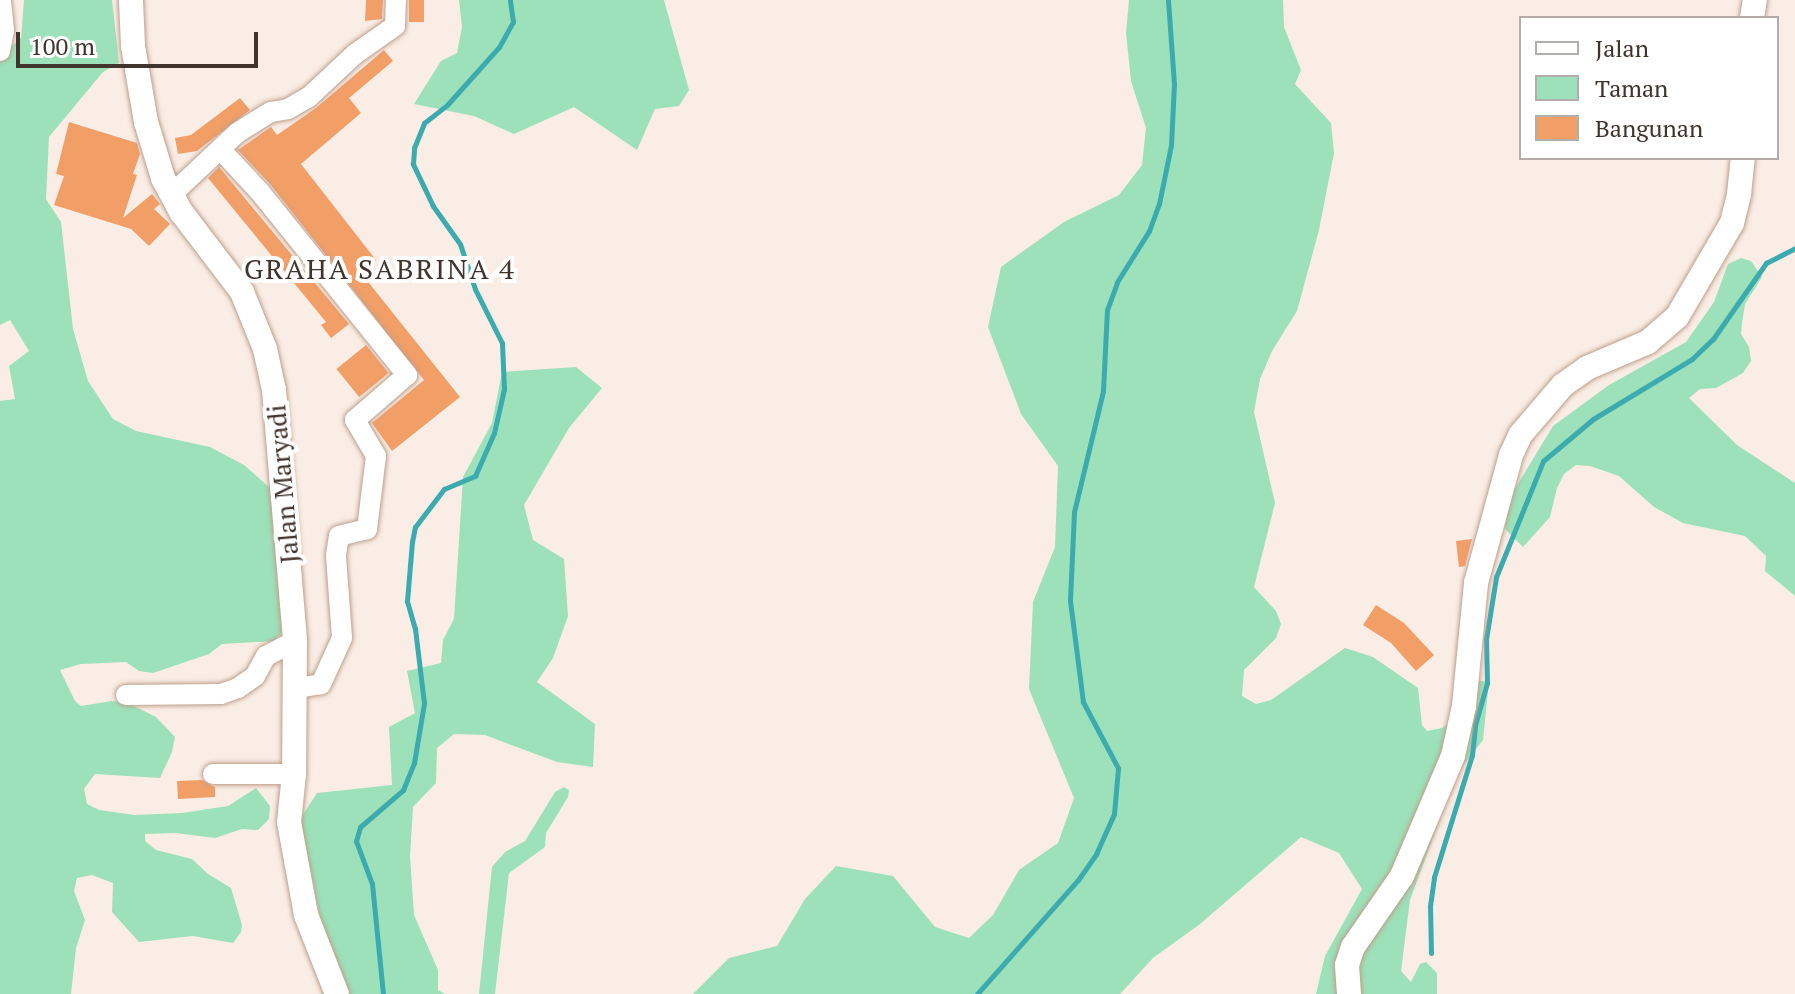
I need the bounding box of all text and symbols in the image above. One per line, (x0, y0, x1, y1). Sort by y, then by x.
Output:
scale bar (20, 16, 262, 66)
legend (1519, 16, 1779, 160)
text: 100 m (30, 30, 95, 62)
text: Jalan (1595, 32, 1649, 64)
text: Taman (1595, 72, 1668, 104)
text: Bangunan (1595, 112, 1703, 144)
district label: GRAHA SABRINA 4 (244, 252, 516, 286)
street label: Jalan Maryadi (261, 403, 305, 565)

